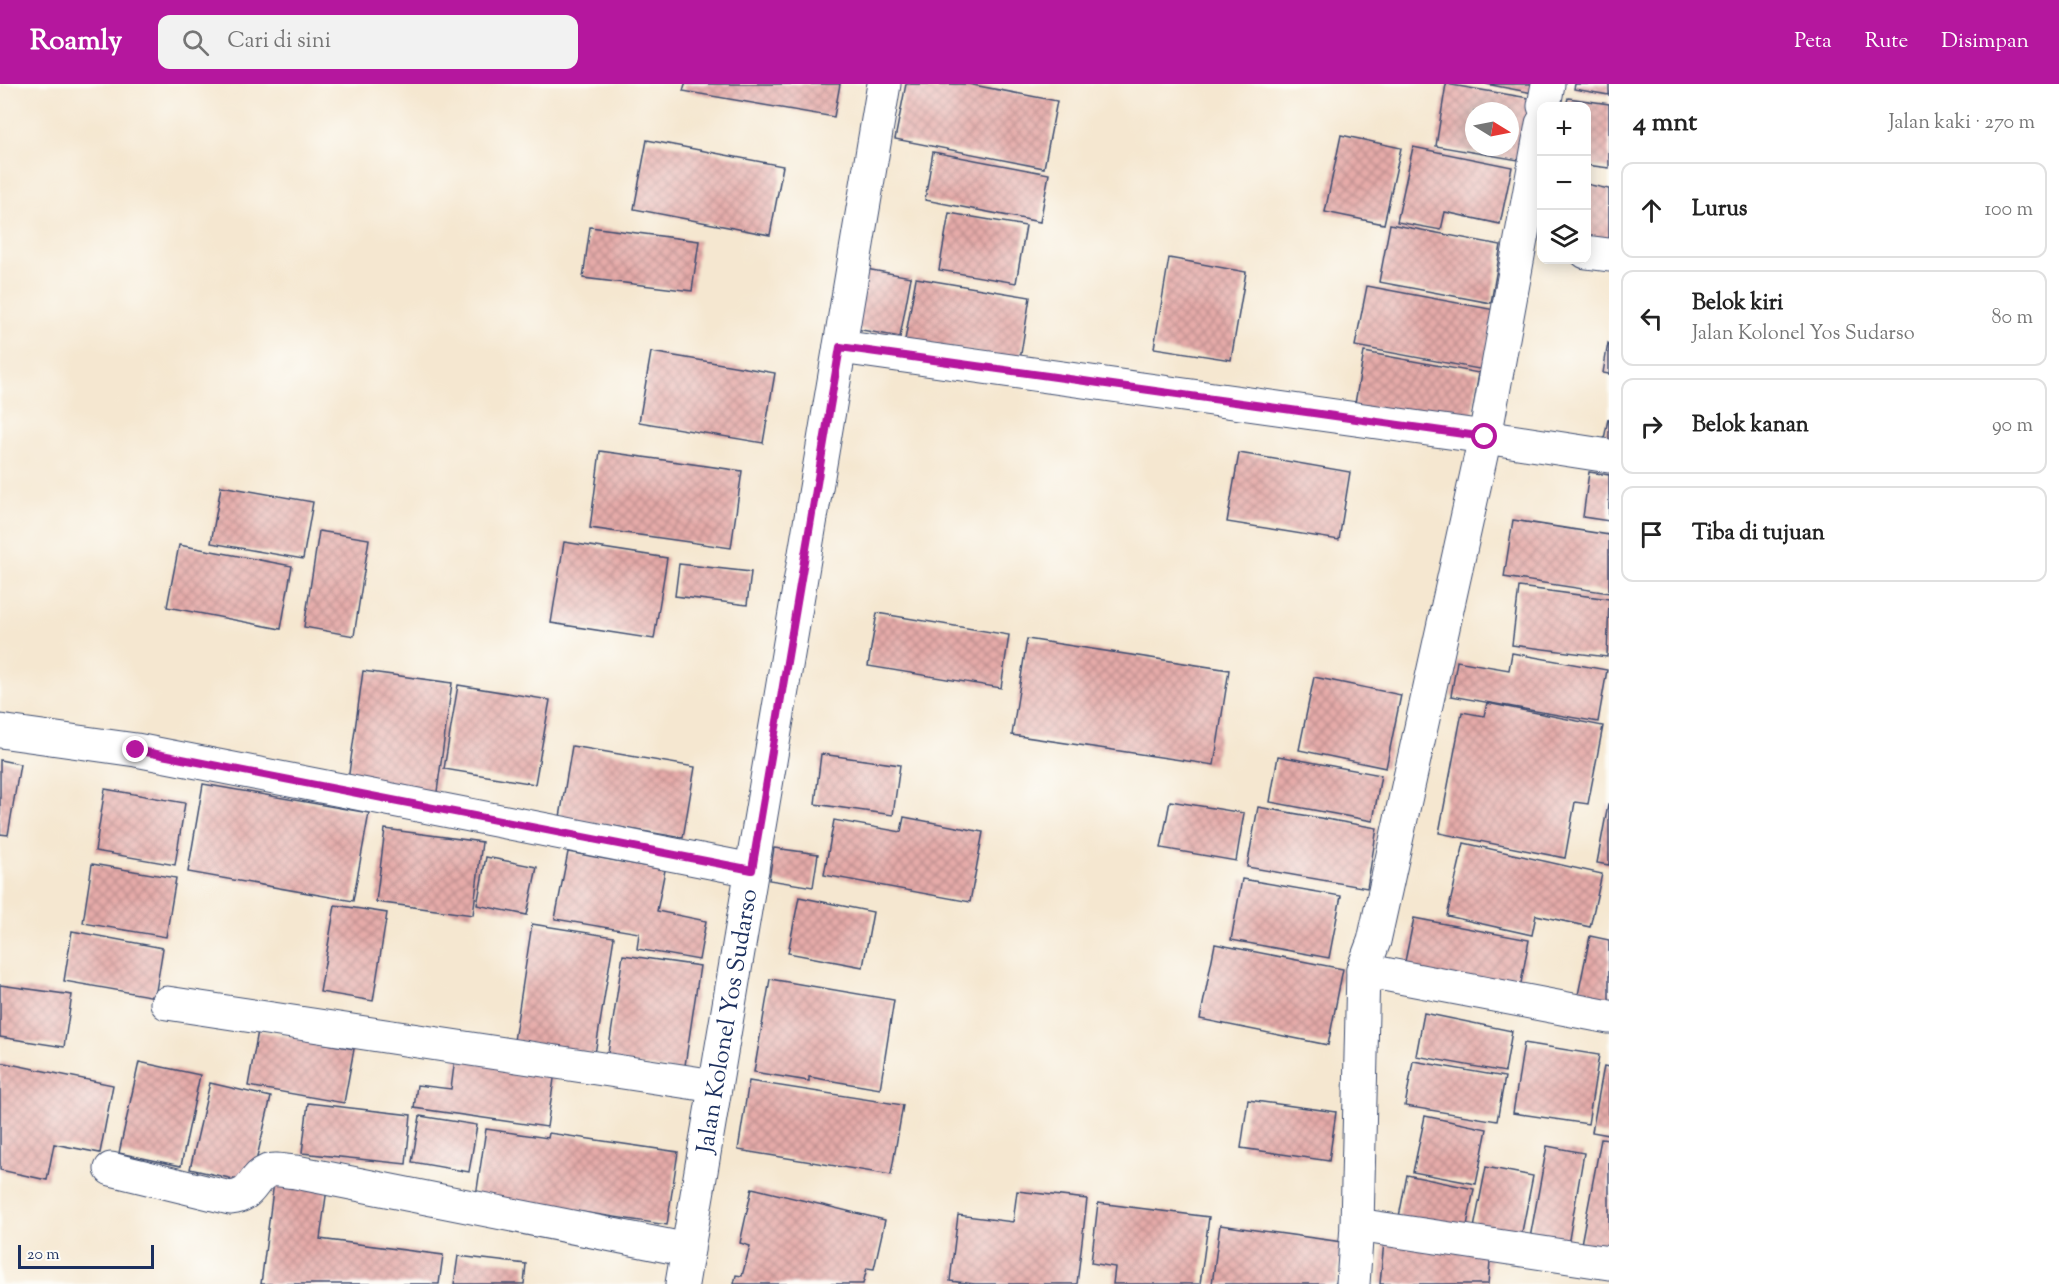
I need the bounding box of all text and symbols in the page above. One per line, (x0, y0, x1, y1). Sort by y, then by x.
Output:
search box (158, 15, 578, 69)
text: Roamly (30, 22, 122, 62)
icon: search (179, 26, 212, 59)
text: Cari di sini (227, 26, 331, 58)
text: Peta (1794, 27, 1832, 57)
text: Rute (1865, 27, 1908, 57)
text: Disimpan (1941, 27, 2029, 57)
north arrow (1465, 102, 1519, 156)
map controls (1537, 102, 1591, 264)
button: + (1537, 102, 1591, 156)
text: 4 mnt (1633, 105, 1697, 142)
text: Jalan kaki · 270 m (1888, 109, 2035, 138)
button: − (1537, 156, 1591, 210)
icon: ahead (1635, 194, 1668, 227)
text: Lurus (1692, 194, 1748, 226)
text: 100 m (1984, 196, 2033, 225)
button: layers (1537, 210, 1591, 264)
text: Belok kiri (1692, 288, 1783, 320)
icon: left (1635, 302, 1668, 335)
text: 80 m (1992, 304, 2033, 333)
text: Jalan Kolonel Yos Sudarso (1692, 320, 1915, 349)
icon: right (1635, 410, 1668, 443)
text: Belok kanan (1692, 410, 1809, 442)
text: 90 m (1992, 412, 2033, 441)
route start (1471, 423, 1497, 449)
icon: arrive (1635, 518, 1668, 551)
text: Tiba di tujuan (1692, 518, 1825, 550)
route end (122, 736, 148, 762)
street label: Jalan Kolonel Yos Sudarso (689, 886, 767, 1158)
scale bar (18, 1242, 154, 1270)
text: 20 m (27, 1244, 60, 1267)

